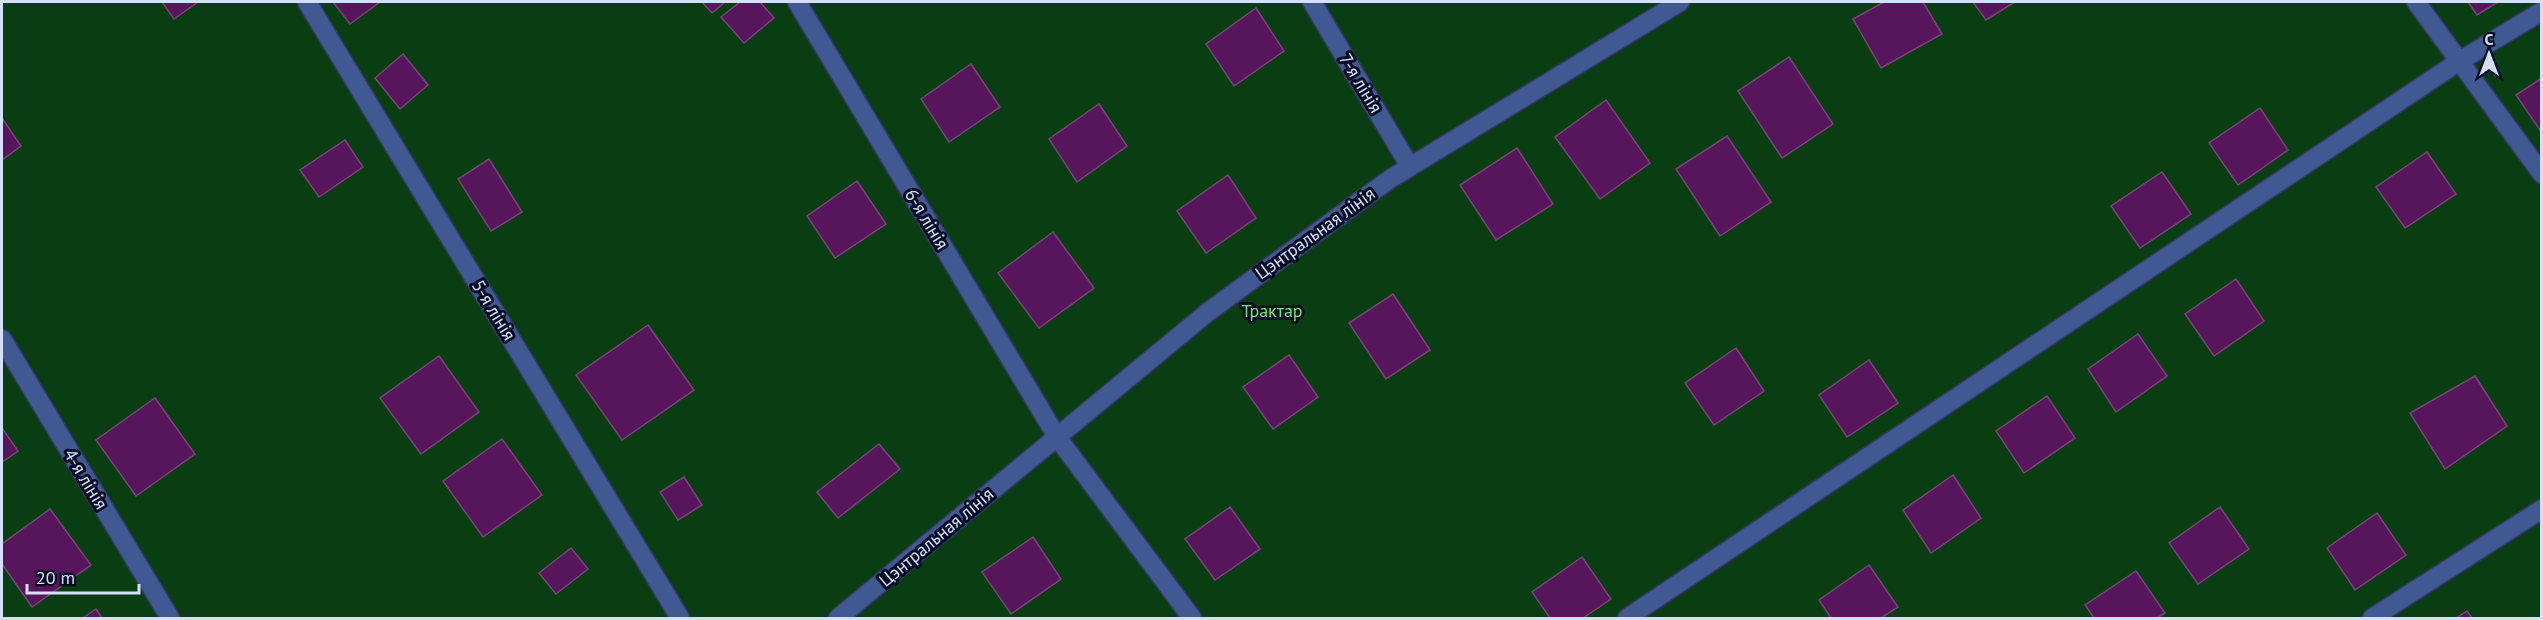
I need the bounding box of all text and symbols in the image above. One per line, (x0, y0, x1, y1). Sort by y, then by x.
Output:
north arrow (2459, 24, 2519, 84)
text: С (2485, 29, 2494, 49)
street label: 7-я лінія (1334, 49, 1388, 117)
street label: Цэнтральная лінія (1251, 182, 1379, 284)
street label: 6-я лінія (900, 185, 954, 253)
street label: 5-я лінія (467, 276, 521, 344)
park label: Трактар (1241, 299, 1303, 322)
street label: 4-я лінія (59, 445, 113, 513)
street label: Цэнтральная лінія (874, 482, 998, 592)
scale bar (27, 557, 140, 595)
text: 20 m (36, 566, 75, 589)

